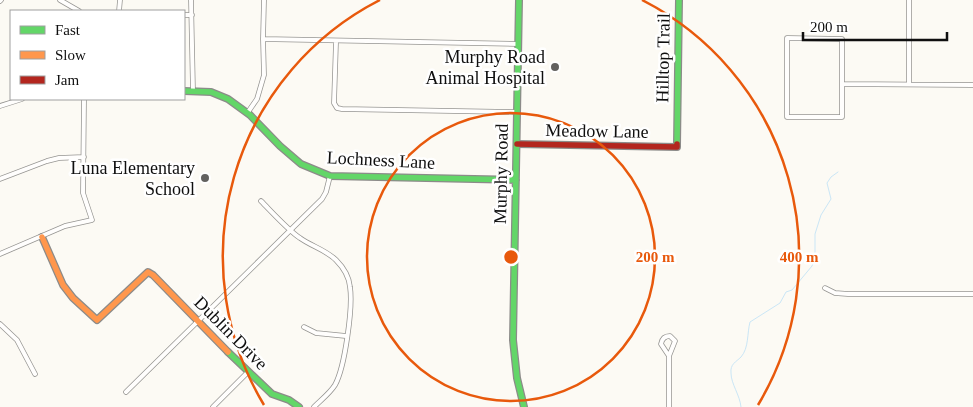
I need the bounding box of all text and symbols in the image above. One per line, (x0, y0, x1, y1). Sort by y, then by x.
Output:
legend (10, 10, 185, 100)
scale bar (803, 10, 947, 42)
street label: Hilltop Trail (652, 13, 674, 103)
text: 200 m (810, 19, 848, 35)
text: Fast (55, 22, 81, 38)
text: Slow (55, 47, 86, 63)
place label: Murphy Road Animal Hospital (426, 47, 545, 88)
marker: Murphy Road Animal Hospital (549, 61, 561, 73)
text: Jam (55, 72, 79, 88)
street label: Meadow Lane (545, 120, 649, 142)
street label: Murphy Road (490, 124, 512, 224)
street label: Lochness Lane (326, 147, 436, 173)
place label: Luna Elementary School (71, 158, 195, 199)
marker: Luna Elementary School (199, 172, 211, 184)
centre of rings (502, 248, 520, 266)
text: 200 m (636, 249, 675, 265)
text: 400 m (780, 249, 819, 265)
street label: Dublin Drive (190, 292, 272, 374)

